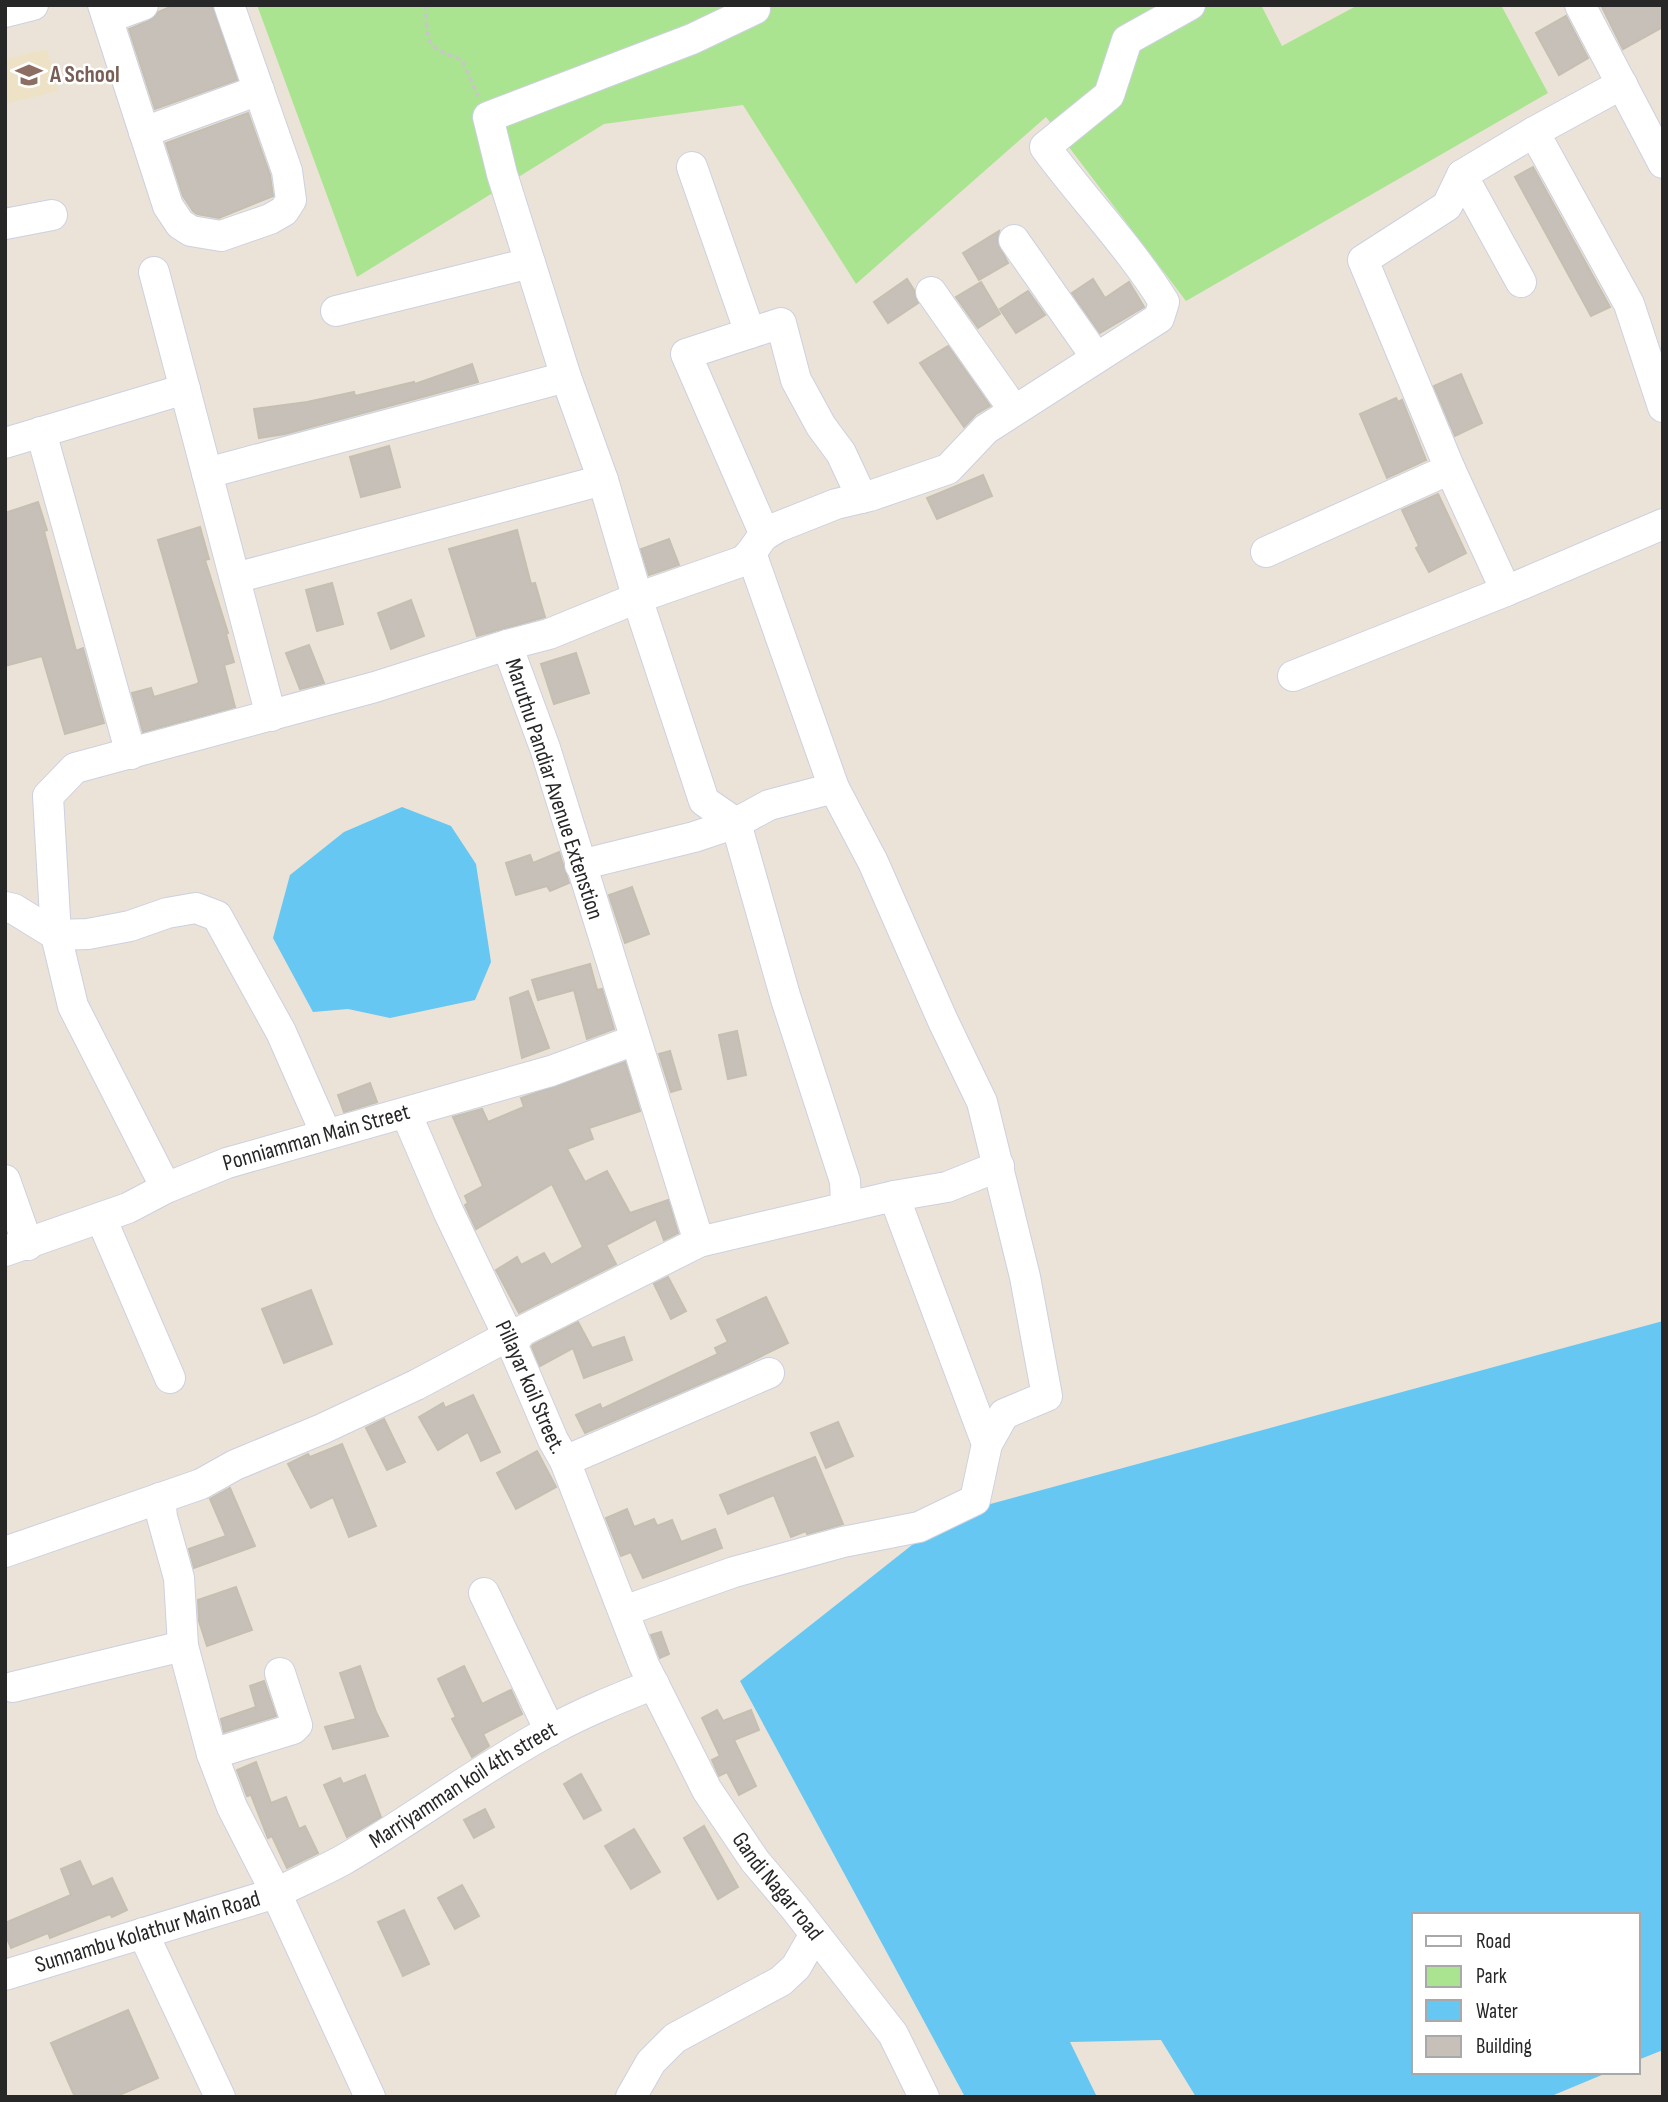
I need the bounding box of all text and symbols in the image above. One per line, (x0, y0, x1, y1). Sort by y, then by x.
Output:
school or university icon: A School (14, 60, 44, 90)
place label: A School (49, 61, 120, 89)
street label: Maruthu Pandiar Avenue Extenstion (499, 655, 609, 923)
street label: Ponniamman Main Street (220, 1098, 413, 1177)
street label: Pillayar koil Street. (489, 1316, 572, 1459)
street label: Marriyamman koil 4th street (364, 1715, 562, 1855)
street label: Gandi Nagar road (726, 1827, 829, 1946)
street label: Sunnambu Kolathur Main Road (32, 1885, 264, 1979)
legend (1412, 1913, 1640, 2074)
text: Road (1476, 1929, 1511, 1954)
text: Park (1476, 1964, 1507, 1989)
text: Water (1476, 1999, 1518, 2024)
text: Building (1476, 2034, 1532, 2059)

